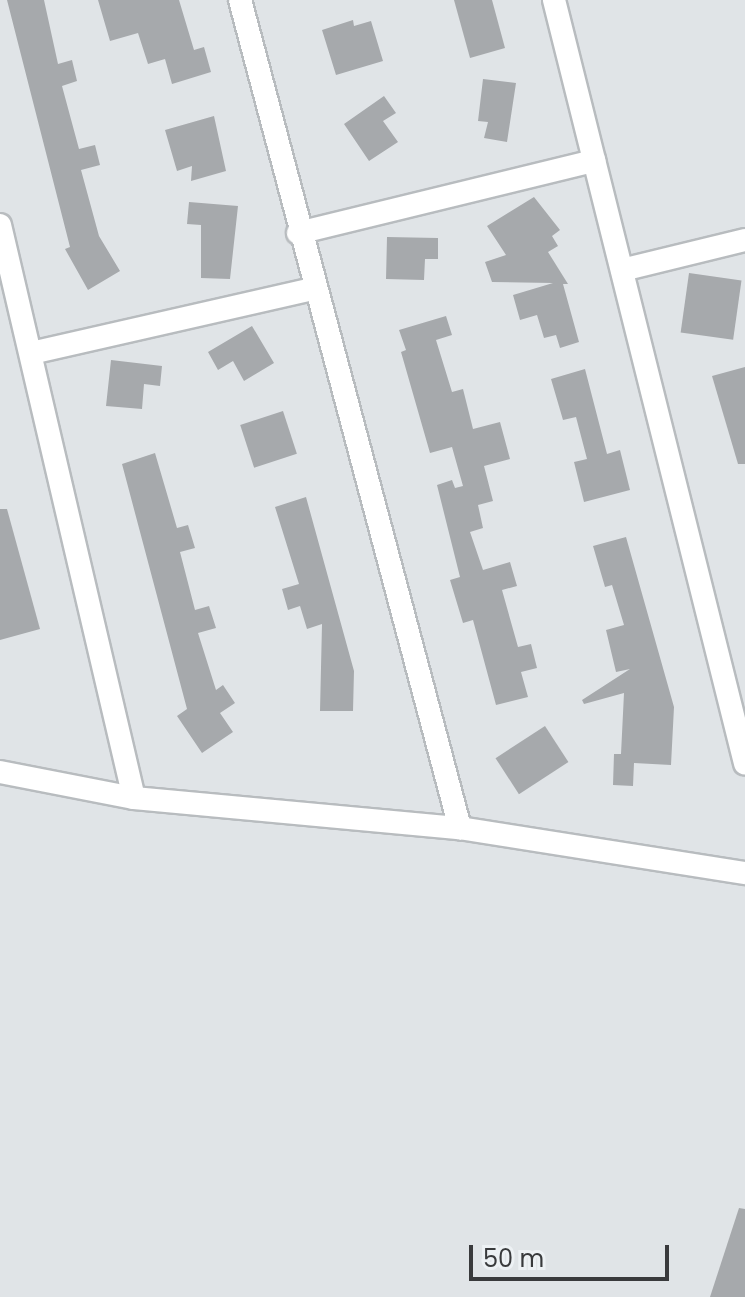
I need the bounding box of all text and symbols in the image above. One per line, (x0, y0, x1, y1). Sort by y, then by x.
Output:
scale bar (473, 1229, 673, 1279)
text: 50 m (483, 1242, 544, 1275)

